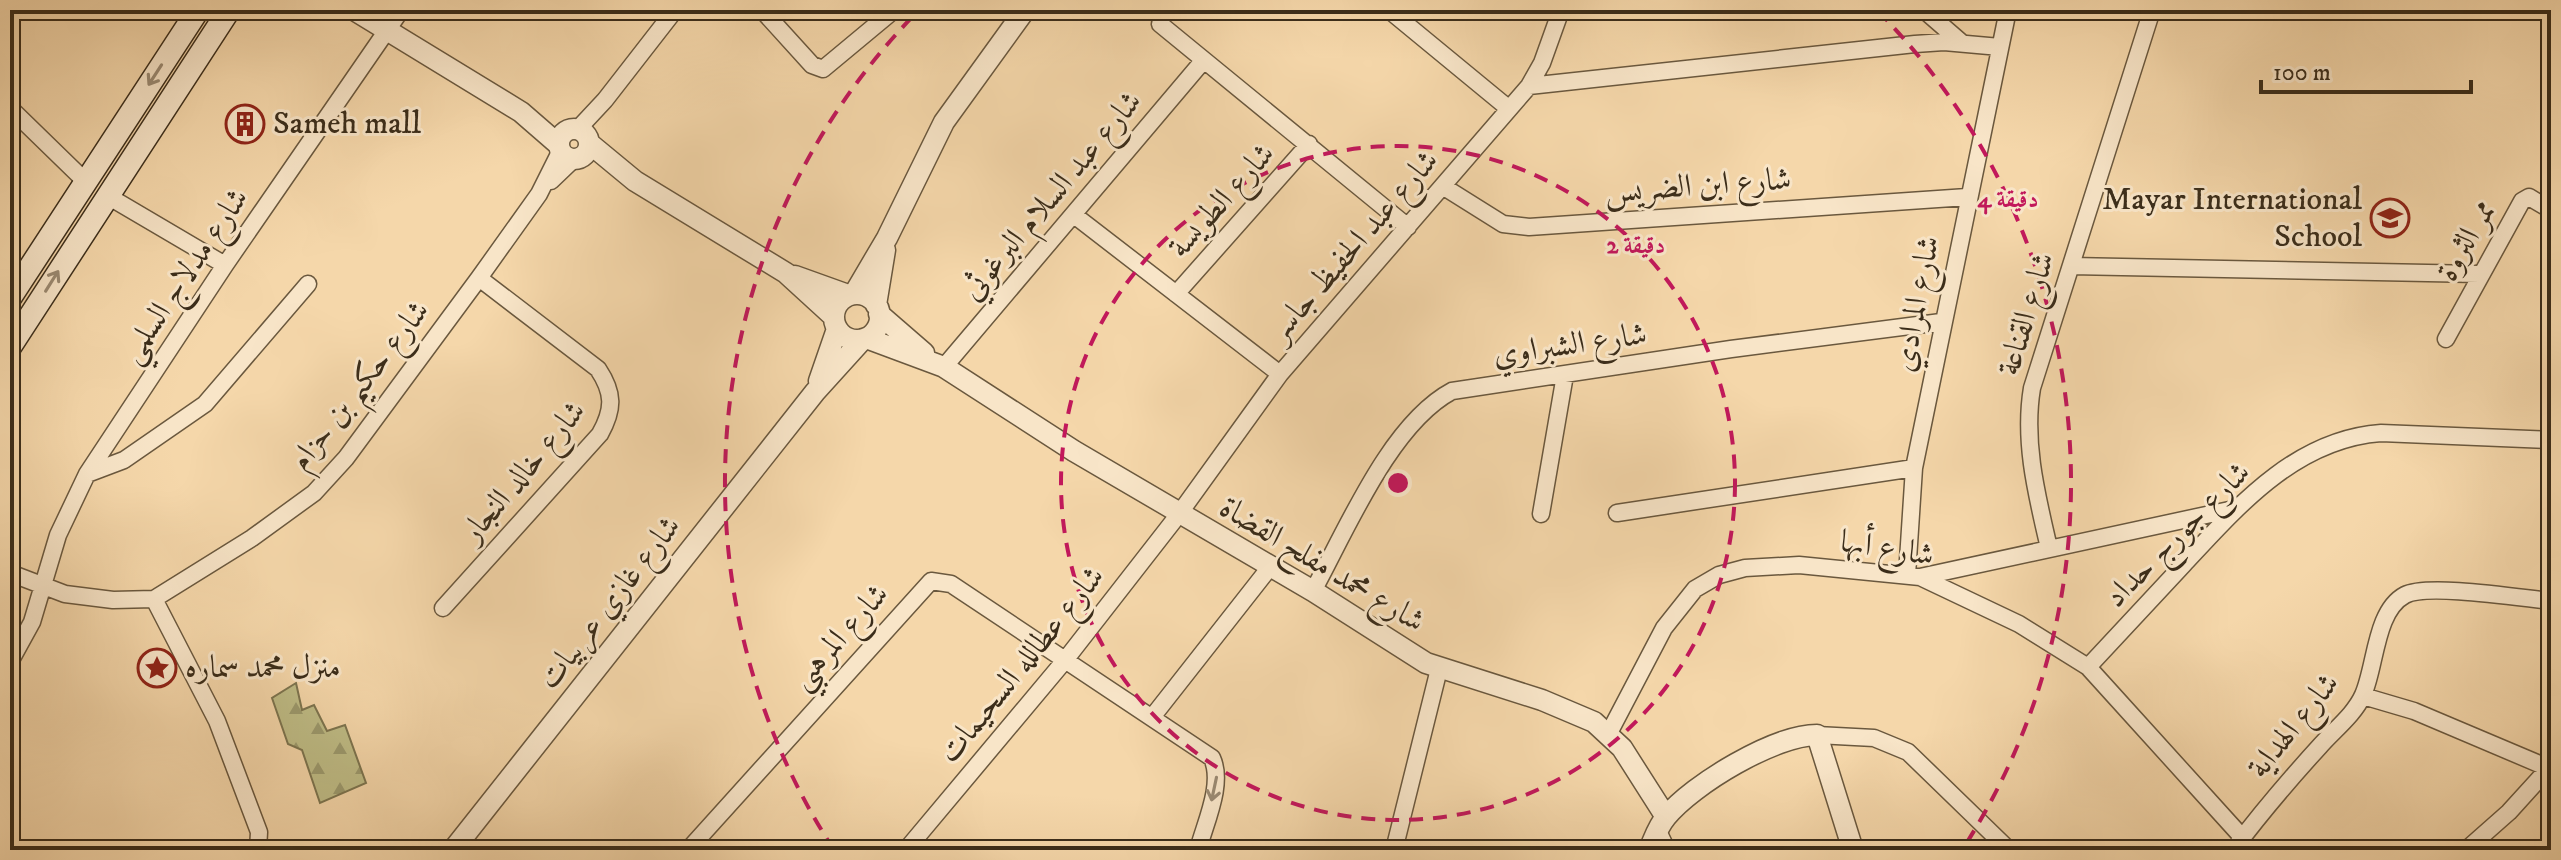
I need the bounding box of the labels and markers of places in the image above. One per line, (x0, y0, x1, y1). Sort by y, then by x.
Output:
building icon: Sameh mall (224, 103, 266, 145)
place label: Sameh mall (273, 104, 421, 144)
place label: Mayar International School (2102, 180, 2362, 257)
school or university icon: Mayar International School (2369, 197, 2411, 239)
centre of rings (1384, 469, 1412, 497)
place icon: منزل محمد سماره (136, 647, 178, 689)
place label: منزل محمد سماره (185, 648, 341, 688)

